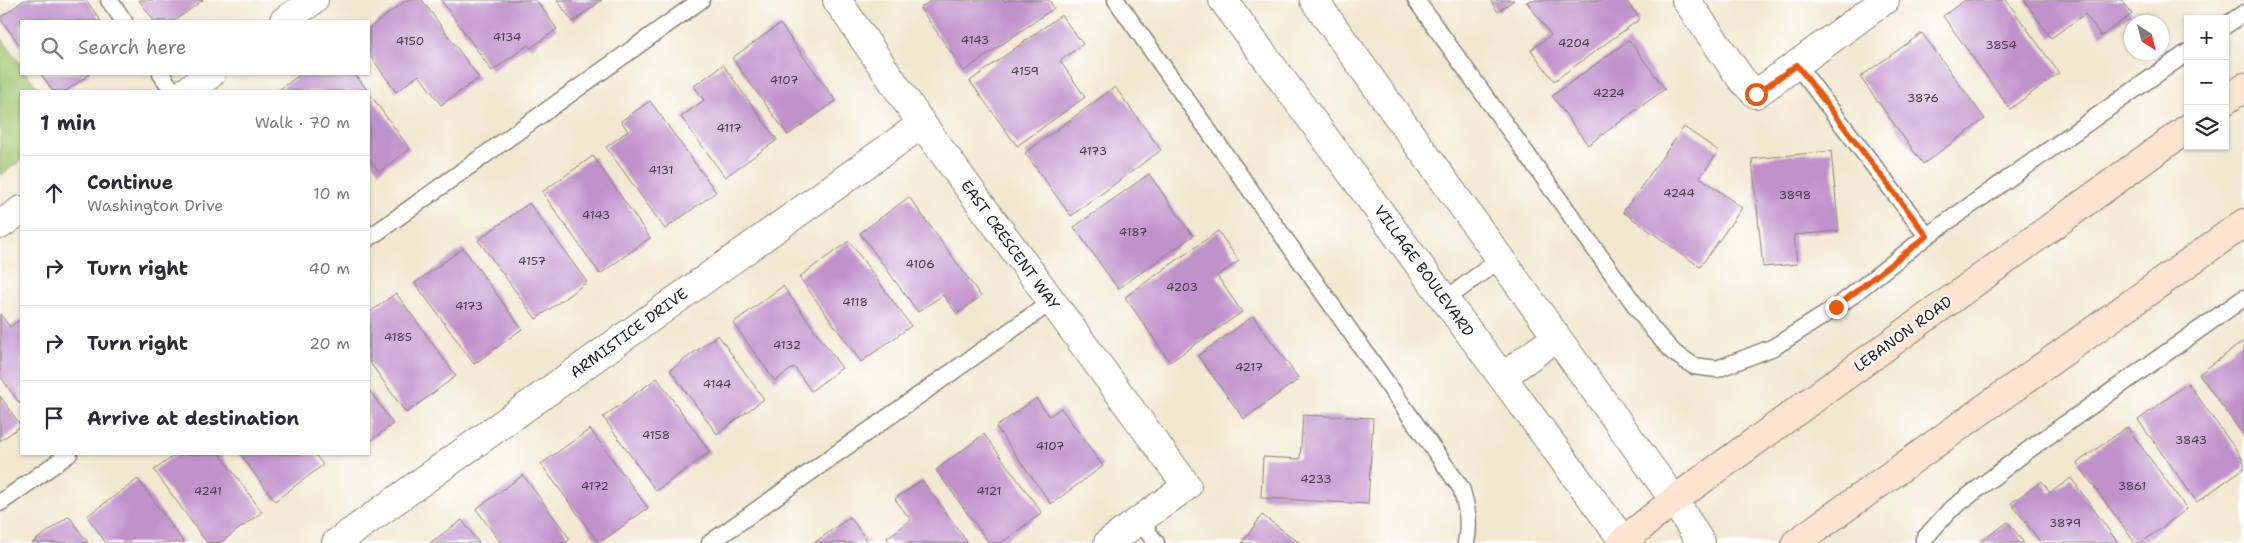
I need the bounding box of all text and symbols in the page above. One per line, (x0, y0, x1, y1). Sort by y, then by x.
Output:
north arrow (2124, 15, 2169, 60)
map controls (2184, 15, 2229, 150)
button: + (2184, 15, 2229, 60)
search box (20, 20, 370, 75)
house number: 4134 (493, 29, 521, 45)
house number: 4143 (961, 32, 989, 48)
house number: 4150 (396, 33, 424, 49)
icon: search (38, 34, 66, 62)
text: Search here (78, 35, 187, 60)
house number: 4204 (1558, 35, 1590, 51)
house number: 3854 (1985, 37, 2017, 53)
button: − (2184, 60, 2229, 105)
house number: 4159 (1011, 63, 1039, 79)
house number: 4107 (770, 72, 798, 88)
route start (1745, 83, 1768, 106)
house number: 4224 (1593, 85, 1625, 101)
house number: 3876 (1907, 90, 1939, 106)
button: layers (2184, 105, 2229, 150)
text: 1 min (40, 109, 96, 137)
text: Walk · 70 m (255, 112, 350, 133)
house number: 4117 (716, 120, 742, 136)
house number: 4173 (1079, 143, 1107, 159)
house number: 4131 (648, 162, 674, 178)
text: Continue (87, 170, 173, 195)
street label: EAST CRESCENT WAY (956, 176, 1064, 314)
icon: ahead (40, 179, 68, 207)
text: 10 m (313, 183, 350, 204)
house number: 4244 (1663, 185, 1695, 201)
house number: 3898 (1779, 187, 1811, 203)
text: Washington Drive (87, 195, 223, 216)
street label: VILLAGE BOULEVARD (1370, 201, 1479, 341)
house number: 4143 (582, 207, 610, 223)
house number: 4187 (1119, 224, 1147, 240)
house number: 4157 (518, 253, 546, 269)
icon: right (40, 254, 68, 282)
text: Turn right (87, 256, 188, 281)
house number: 4106 (905, 256, 935, 272)
text: 40 m (308, 258, 350, 279)
house number: 4203 (1166, 279, 1198, 295)
street label: ARMISTICE DRIVE (566, 283, 692, 383)
street label: LEBANON ROAD (1850, 291, 1956, 376)
house number: 4118 (842, 294, 868, 310)
route end (1825, 296, 1848, 319)
house number: 4173 (455, 298, 483, 314)
icon: right (40, 329, 68, 357)
house number: 4185 (384, 329, 412, 345)
text: Turn right (87, 331, 188, 356)
text: 20 m (309, 333, 350, 354)
house number: 4132 (773, 337, 801, 353)
house number: 4217 (1235, 359, 1263, 375)
house number: 4144 (703, 376, 731, 392)
icon: arrive (40, 404, 68, 432)
text: Arrive at destination (87, 406, 299, 431)
house number: 4158 (642, 427, 670, 443)
house number: 3843 (2175, 432, 2207, 448)
house number: 4107 (1036, 438, 1064, 454)
house number: 4233 (1300, 471, 1332, 487)
house number: 4172 (581, 478, 609, 494)
house number: 3861 (2118, 478, 2146, 494)
house number: 4241 (194, 483, 222, 499)
house number: 4121 (976, 483, 1002, 499)
house number: 3879 (2049, 515, 2081, 531)

